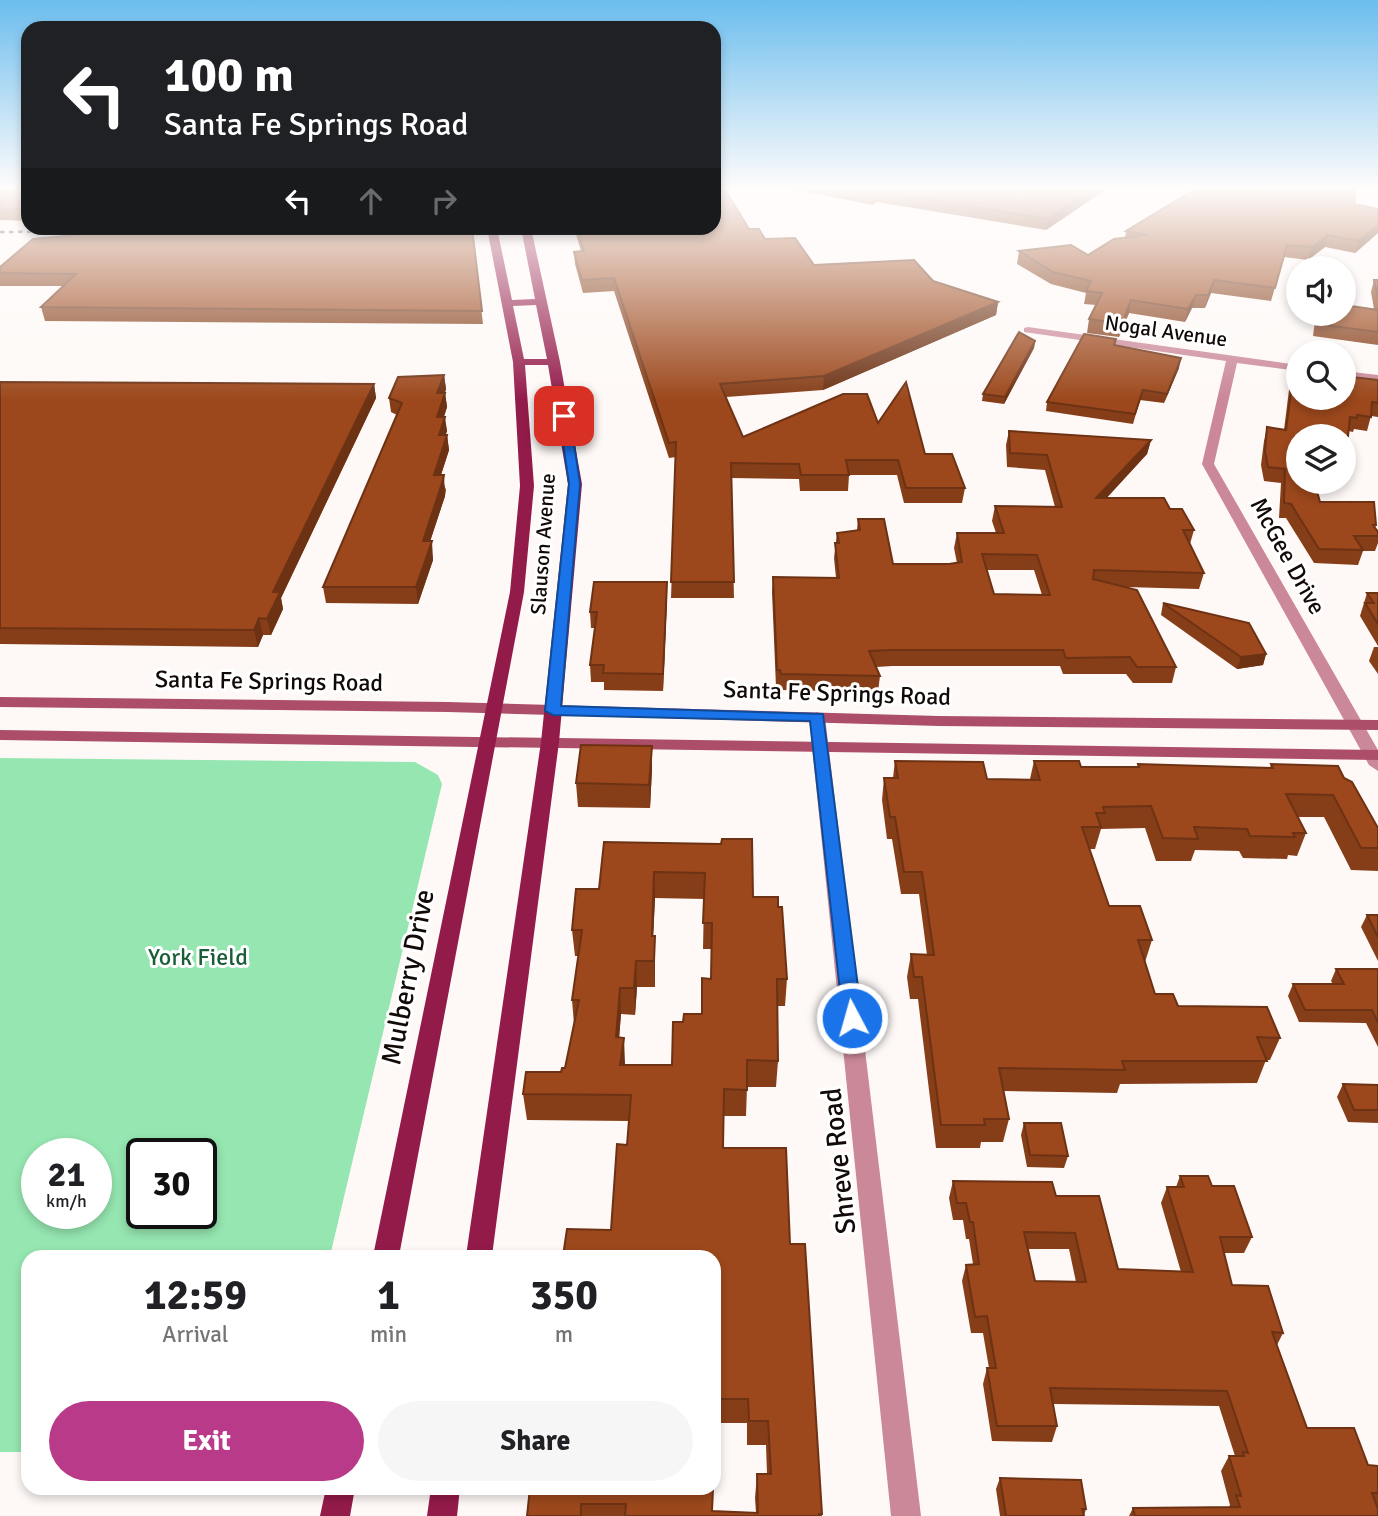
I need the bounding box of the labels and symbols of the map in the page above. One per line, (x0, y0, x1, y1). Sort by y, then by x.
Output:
street label: Nogal Avenue (1103, 310, 1229, 352)
pin (534, 386, 594, 446)
street label: Slauson Avenue (525, 472, 561, 616)
street label: McGee Drive (1244, 492, 1332, 620)
street label: Santa Fe Springs Road (155, 664, 383, 698)
street label: Santa Fe Springs Road (722, 674, 952, 712)
street label: Mulberry Drive (374, 887, 442, 1068)
park label: York Field (148, 942, 248, 972)
position arrow (815, 981, 889, 1055)
street label: Shreve Road (814, 1086, 864, 1236)
speed limit sign: 30 (126, 1138, 217, 1229)

